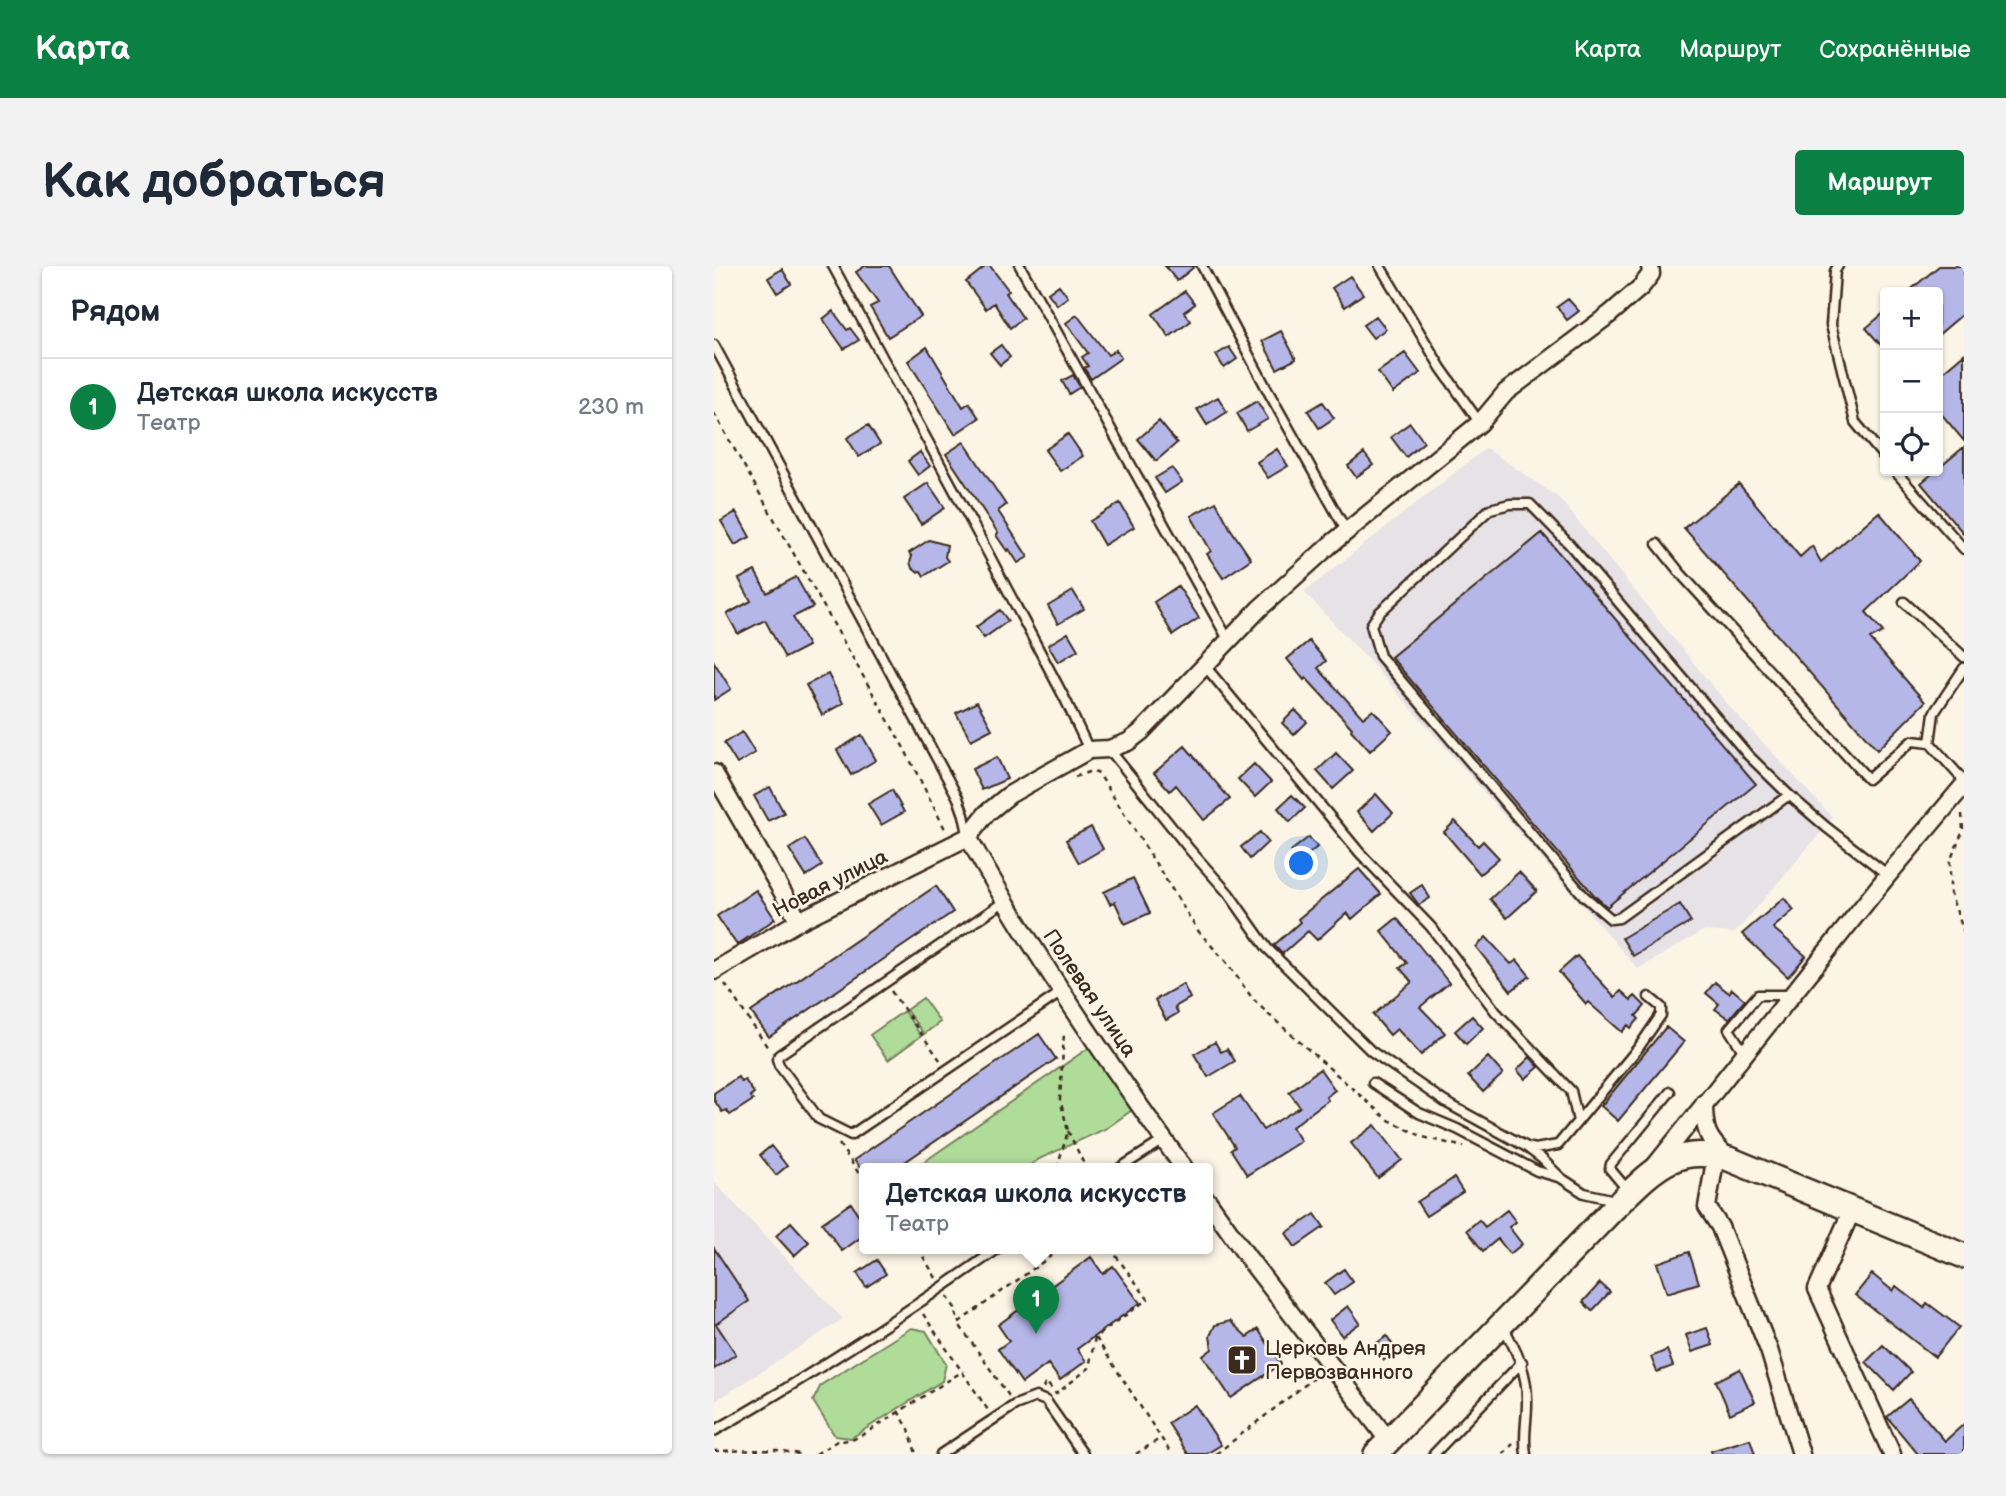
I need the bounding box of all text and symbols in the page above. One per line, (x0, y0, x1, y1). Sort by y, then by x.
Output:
text: Карта (35, 29, 130, 69)
text: Карта (1574, 35, 1641, 64)
text: Маршрут (1679, 35, 1781, 64)
text: Сохранённые (1819, 35, 1971, 64)
button: Маршрут (1795, 150, 1964, 215)
text: Как добраться (42, 153, 386, 212)
map controls (1880, 287, 1943, 476)
button: + (1880, 287, 1943, 350)
text: Рядом (70, 294, 160, 330)
button: − (1880, 350, 1943, 413)
text: Детская школа искусств (137, 378, 438, 409)
text: 1 (88, 393, 98, 421)
text: 230 m (578, 393, 644, 421)
text: Театр (137, 409, 200, 437)
button: locate (1880, 413, 1943, 476)
street label: Новая улица (769, 844, 892, 923)
your location (1284, 846, 1318, 880)
street label: Полевая улица (1038, 925, 1142, 1062)
popup (859, 1163, 1213, 1254)
text: Детская школа искусств (886, 1179, 1186, 1210)
text: Театр (886, 1210, 949, 1238)
pin: 1 (1013, 1276, 1059, 1334)
place label: Церковь Андрея Первозванного (1265, 1336, 1426, 1385)
church icon: Церковь Андрея Первозванного (1225, 1343, 1259, 1377)

